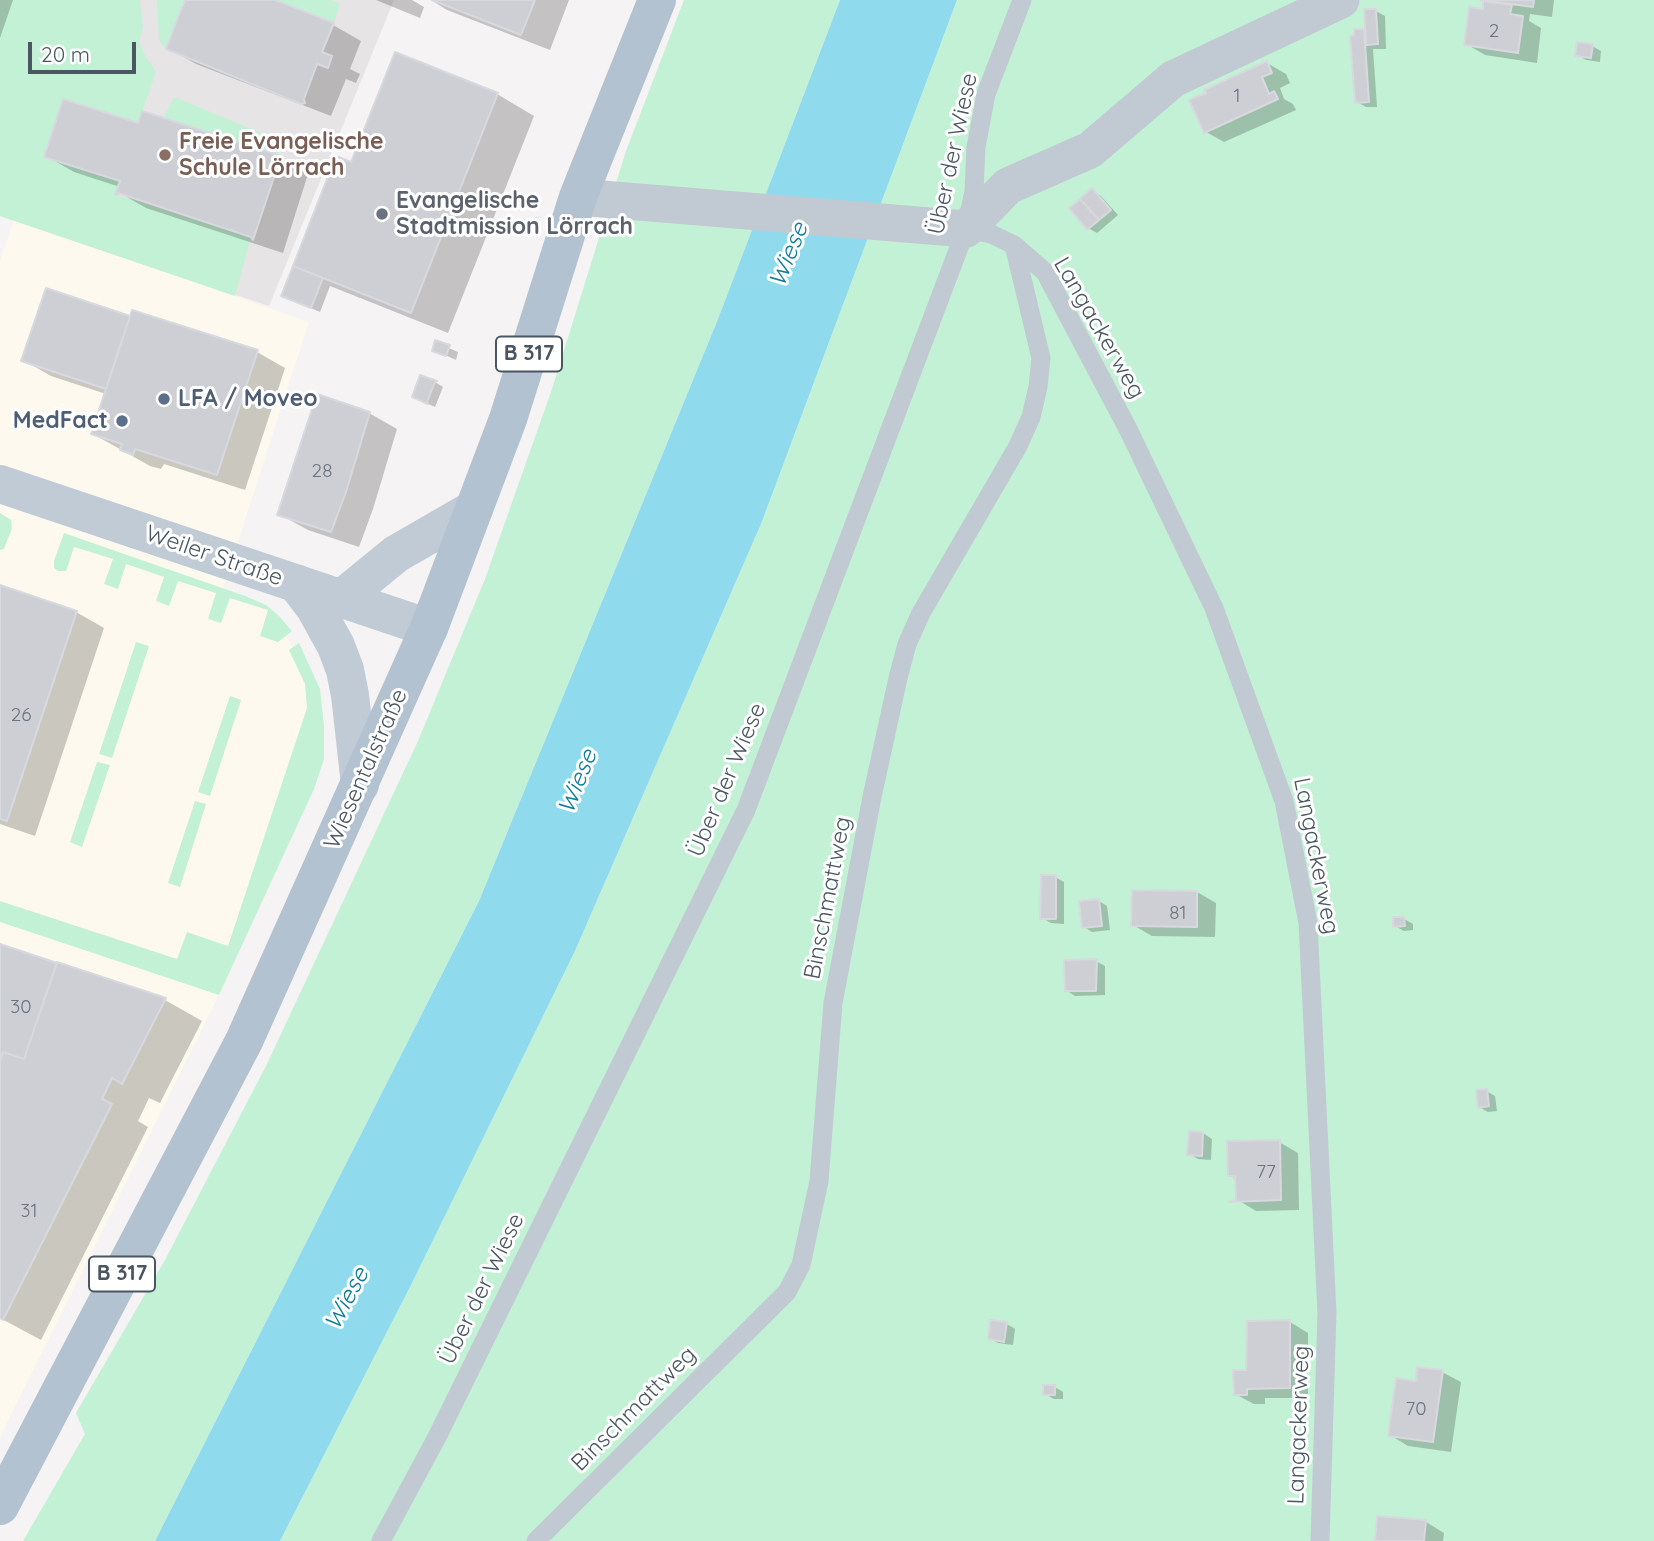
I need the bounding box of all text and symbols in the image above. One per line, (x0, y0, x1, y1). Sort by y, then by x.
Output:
house number: 2 (1489, 20, 1499, 42)
scale bar (32, 28, 140, 72)
text: 20 m (41, 41, 90, 67)
street label: Über der Wiese (922, 71, 984, 237)
house number: 1 (1233, 85, 1241, 107)
place label: Freie Evangelische Schule Lörrach (179, 128, 384, 182)
marker: Freie Evangelische Schule Lörrach (157, 147, 173, 163)
place label: Evangelische Stadtmission Lörrach (396, 187, 633, 241)
marker: Evangelische Stadtmission Lörrach (374, 206, 390, 222)
water label: Wiese (763, 219, 815, 291)
street label: Langackerweg (1047, 252, 1151, 404)
road number: B 317 (496, 336, 562, 372)
place label: LFA / Moveo (178, 385, 318, 413)
marker: LFA / Moveo (156, 391, 172, 407)
place label: MedFact (13, 407, 108, 435)
marker: MedFact (114, 413, 130, 429)
house number: 28 (312, 460, 332, 482)
street label: Weiler Straße (142, 520, 286, 592)
street label: Wiesentalstraße (318, 685, 414, 853)
street label: Über der Wiese (682, 699, 772, 861)
house number: 26 (11, 704, 31, 726)
water label: Wiese (552, 746, 604, 818)
street label: Langackerweg (1287, 775, 1345, 937)
street label: Binschmattweg (799, 814, 857, 982)
house number: 81 (1169, 902, 1187, 924)
house number: 30 (10, 996, 32, 1018)
house number: 77 (1256, 1161, 1276, 1183)
house number: 31 (21, 1200, 37, 1222)
street label: Über der Wiese (434, 1209, 530, 1369)
road number: B 317 (89, 1256, 155, 1292)
water label: Wiese (319, 1263, 375, 1335)
street label: Binschmattweg (566, 1341, 702, 1477)
street label: Langackerweg (1282, 1345, 1316, 1505)
house number: 70 (1405, 1398, 1427, 1420)

